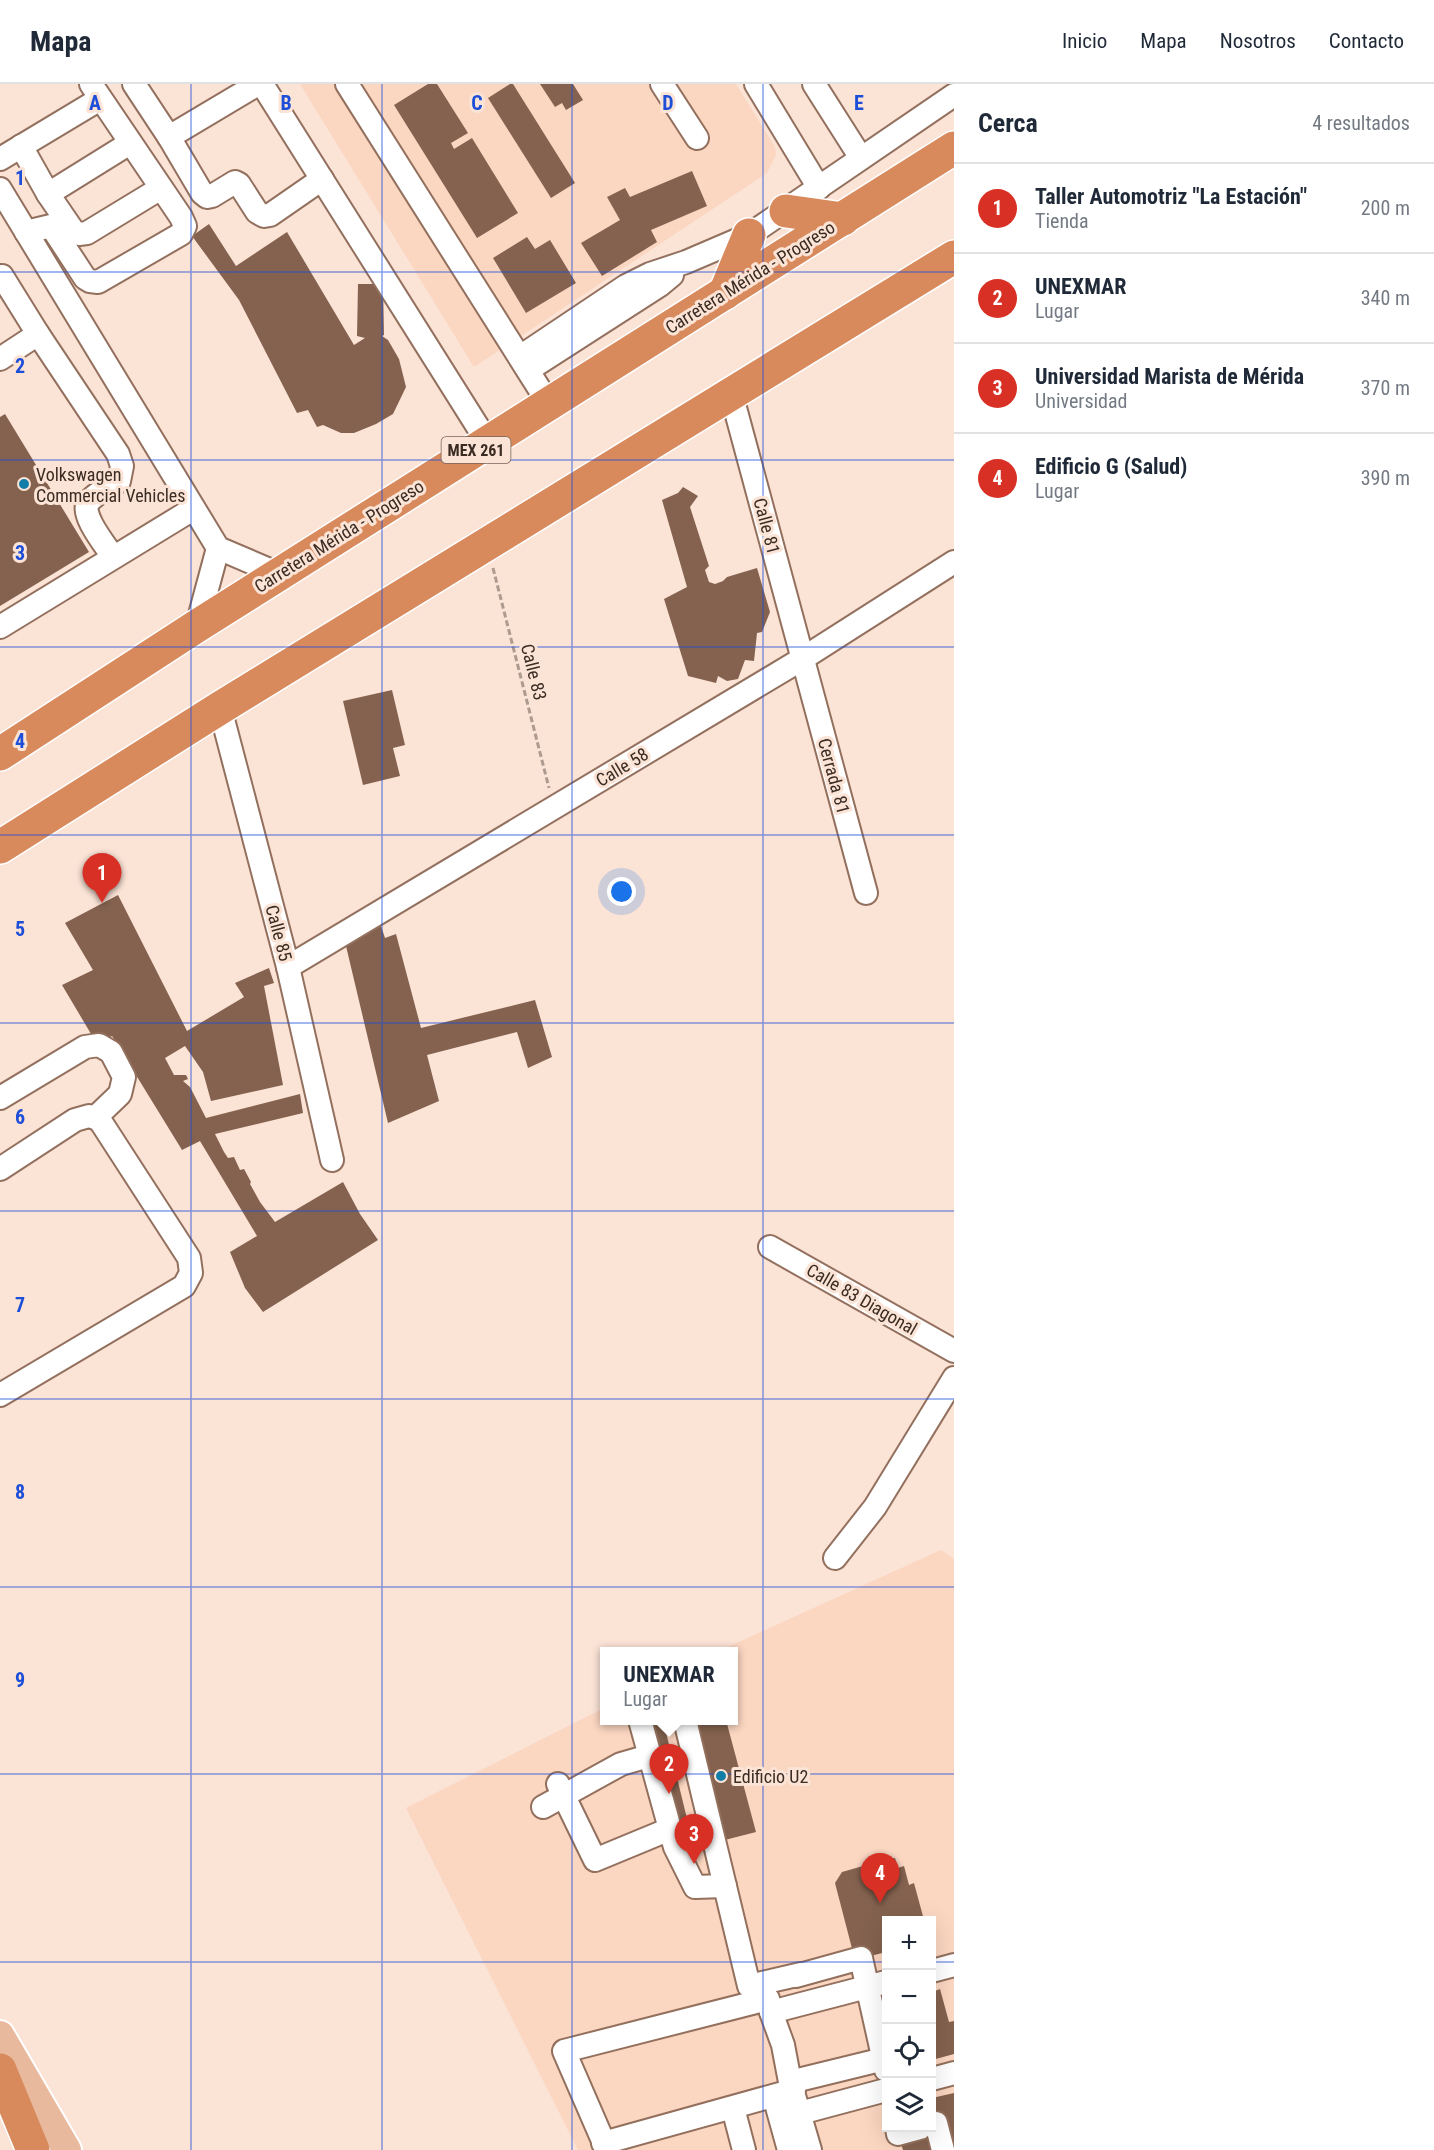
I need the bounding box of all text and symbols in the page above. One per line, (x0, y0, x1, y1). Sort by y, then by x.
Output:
text: Mapa (30, 25, 91, 58)
text: Inicio (1062, 29, 1107, 53)
text: Mapa (1140, 29, 1187, 53)
text: Nosotros (1220, 29, 1296, 53)
text: Contacto (1329, 29, 1404, 53)
text: A (89, 91, 101, 115)
text: B (280, 91, 292, 115)
text: C (471, 91, 483, 115)
text: D (662, 91, 674, 115)
text: E (854, 91, 864, 115)
text: Cerca (978, 108, 1038, 138)
text: 4 resultados (1312, 111, 1410, 135)
text: 1 (15, 166, 25, 190)
text: Taller Automotriz "La Estación" (1035, 184, 1307, 209)
text: 1 (992, 196, 1003, 220)
text: 200 m (1361, 196, 1410, 220)
text: Tienda (1035, 209, 1089, 233)
street label: Carretera Mérida - Progreso (661, 216, 839, 338)
text: UNEXMAR (1035, 274, 1126, 299)
text: 2 (992, 286, 1003, 310)
text: 340 m (1361, 286, 1410, 310)
text: Lugar (1035, 299, 1079, 323)
text: 2 (15, 354, 25, 378)
text: Universidad Marista de Mérida (1035, 364, 1304, 389)
text: 3 (992, 376, 1003, 400)
text: 370 m (1361, 376, 1410, 400)
text: Universidad (1035, 389, 1128, 413)
road number: MEX 261 (442, 437, 510, 463)
text: Edificio G (Salud) (1035, 454, 1187, 479)
place label: Volkswagen Commercial Vehicles (36, 464, 185, 506)
text: 4 (992, 466, 1003, 490)
text: 390 m (1361, 466, 1410, 490)
street label: Carretera Mérida - Progreso (250, 475, 428, 597)
marker: Volkswagen Commercial Vehicles (17, 477, 31, 491)
text: Lugar (1035, 479, 1079, 503)
street label: Calle 81 (749, 496, 785, 556)
text: 3 (15, 541, 25, 565)
street label: Calle 83 (517, 642, 551, 702)
text: 4 (15, 729, 25, 753)
street label: Cerrada 81 (814, 736, 854, 816)
street label: Calle 58 (592, 743, 652, 791)
pin: 1 (82, 854, 122, 903)
your location (607, 877, 636, 906)
street label: Calle 85 (261, 903, 297, 964)
text: 5 (15, 917, 25, 941)
text: 6 (15, 1105, 25, 1129)
street label: Calle 83 Diagonal (803, 1259, 921, 1339)
text: 7 (15, 1293, 25, 1317)
text: 8 (15, 1480, 25, 1504)
popup (600, 1647, 738, 1725)
text: UNEXMAR (623, 1662, 715, 1687)
text: 9 (15, 1668, 25, 1692)
text: Lugar (623, 1687, 668, 1711)
pin: 2 (650, 1744, 688, 1794)
place label: Edificio U2 (733, 1766, 808, 1787)
marker: Edificio U2 (714, 1769, 728, 1783)
pin: 3 (674, 1814, 714, 1864)
pin: 4 (860, 1854, 900, 1903)
map controls (882, 1916, 936, 2132)
button: + (882, 1916, 936, 1970)
button: − (882, 1970, 936, 2024)
button: locate (882, 2024, 936, 2078)
button: layers (882, 2078, 936, 2132)

